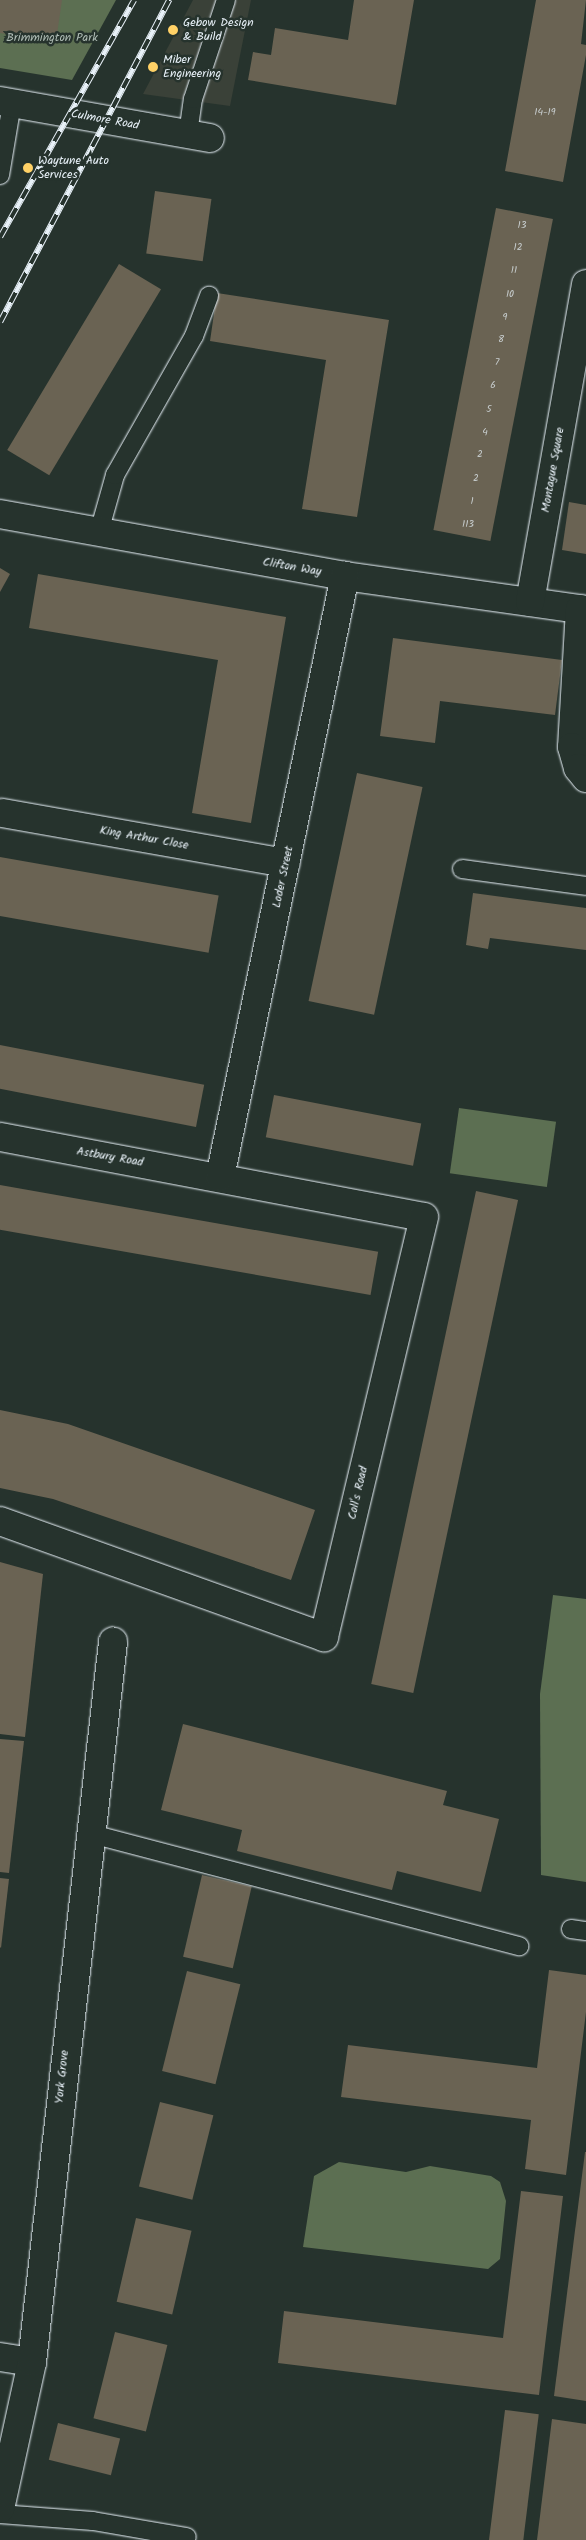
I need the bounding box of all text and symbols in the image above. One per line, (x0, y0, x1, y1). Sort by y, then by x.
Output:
place label: Gebow Design & Build (183, 16, 254, 44)
marker: Gebow Design & Build (167, 24, 179, 36)
park label: Brimmington Park (6, 31, 98, 45)
place label: Miber Engineering (163, 53, 221, 81)
marker: Miber Engineering (147, 61, 159, 73)
street label: Culmore Road (70, 107, 140, 133)
house number: 14-19 (534, 107, 556, 119)
place label: Waytune Auto Services (38, 154, 109, 182)
marker: Waytune Auto Services (22, 162, 34, 174)
house number: 13 (518, 220, 526, 232)
house number: 12 (514, 242, 522, 254)
house number: 11 (511, 265, 517, 277)
house number: 10 (506, 289, 514, 301)
house number: 9 (503, 312, 507, 324)
house number: 8 (498, 334, 504, 346)
house number: 7 (495, 357, 499, 369)
house number: 6 (490, 380, 496, 392)
house number: 5 (486, 404, 492, 416)
street label: Montague Square (538, 426, 568, 514)
house number: 4 (482, 427, 488, 439)
house number: 2 (477, 449, 483, 461)
house number: 2 (473, 473, 479, 485)
house number: 1 (470, 496, 474, 508)
house number: 113 (462, 519, 474, 531)
street label: Clifton Way (261, 555, 323, 579)
street label: King Arthur Close (99, 823, 189, 853)
street label: Loder Street (269, 845, 297, 909)
street label: Astbury Road (75, 1144, 145, 1170)
street label: Coll's Road (345, 1465, 371, 1521)
street label: York Grove (52, 2049, 72, 2105)

